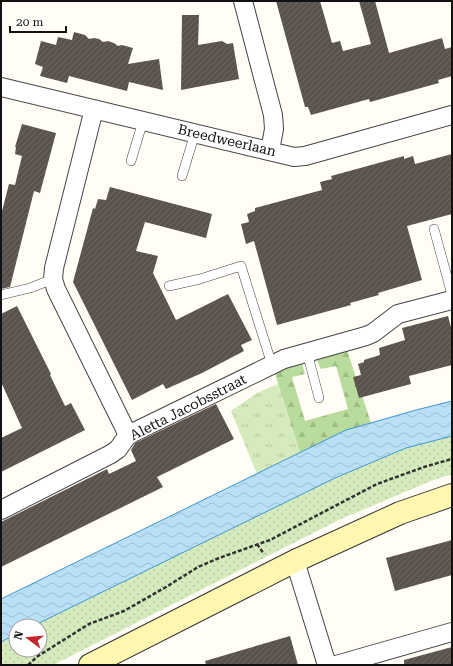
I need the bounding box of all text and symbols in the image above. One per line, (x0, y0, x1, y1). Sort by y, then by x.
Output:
scale bar (10, 8, 66, 34)
text: 20 m (16, 15, 43, 29)
street label: Breedweerlaan (176, 121, 278, 159)
street label: Aletta Jacobsstraat (127, 371, 249, 443)
north arrow (8, 618, 48, 658)
text: N (11, 629, 26, 641)

